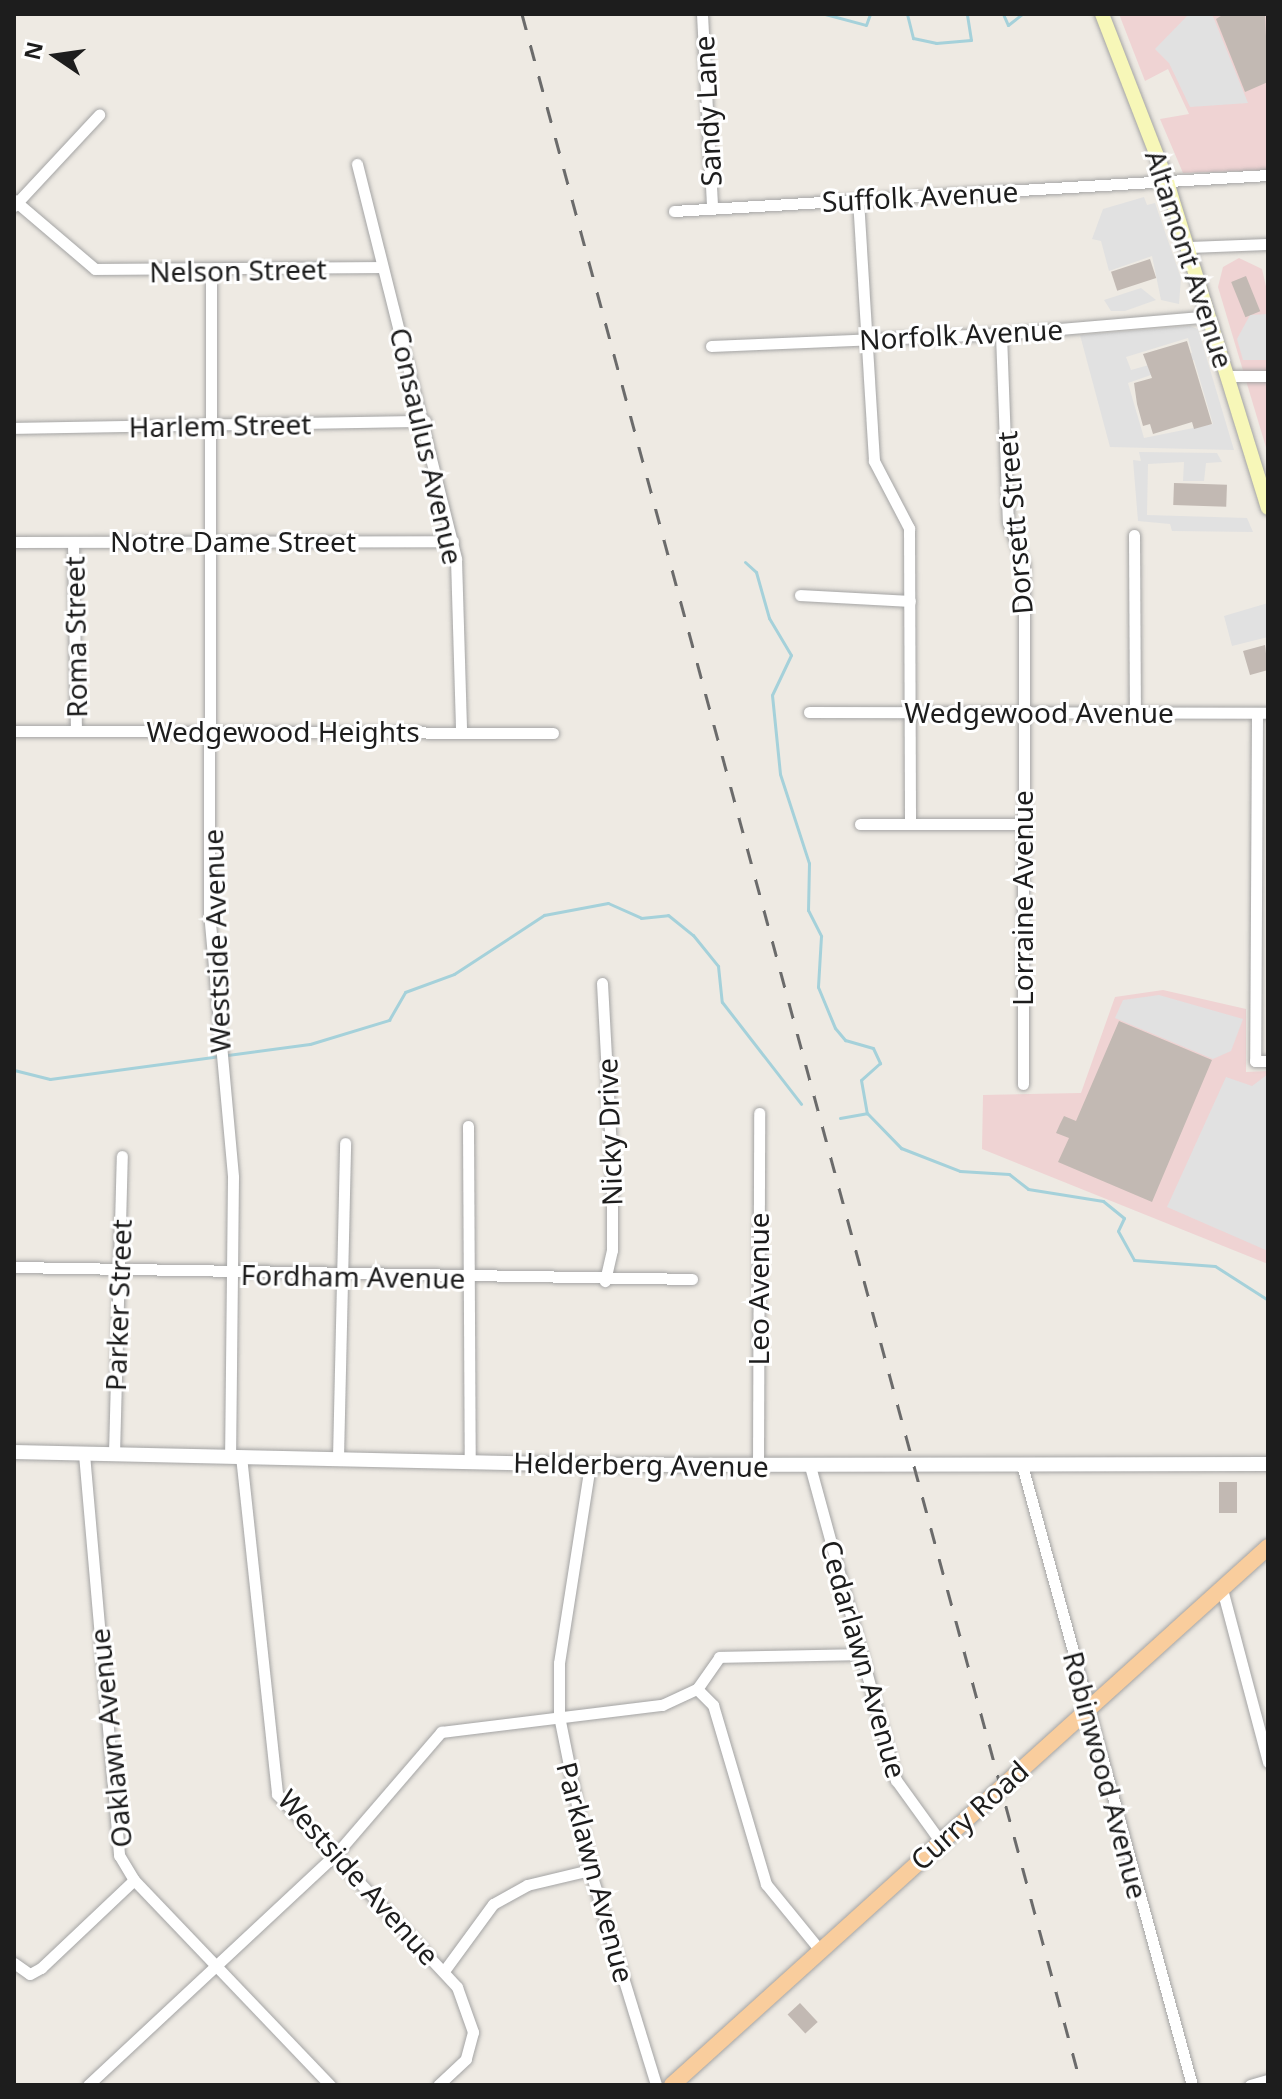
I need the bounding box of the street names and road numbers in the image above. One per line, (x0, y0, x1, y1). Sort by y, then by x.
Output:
street label: Sandy Lane (686, 35, 728, 187)
street label: Altamont Avenue (1139, 146, 1241, 372)
street label: Suffolk Avenue (821, 174, 1019, 218)
street label: Nelson Street (149, 252, 327, 288)
street label: Norfolk Avenue (858, 312, 1064, 356)
street label: Consaulus Avenue (383, 324, 471, 568)
street label: Harlem Street (128, 407, 312, 443)
street label: Dorsett Street (989, 430, 1039, 616)
street label: Notre Dame Street (110, 524, 356, 558)
street label: Roma Street (57, 556, 93, 718)
street label: Wedgewood Avenue (904, 695, 1174, 729)
street label: Wedgewood Heights (146, 714, 420, 748)
street label: Lorraine Avenue (1005, 790, 1039, 1006)
street label: Westside Avenue (195, 828, 237, 1054)
street label: Nicky Drive (590, 1058, 628, 1206)
street label: Leo Avenue (741, 1213, 775, 1365)
street label: Parker Street (98, 1218, 138, 1392)
street label: Fordham Avenue (240, 1257, 466, 1295)
street label: Helderberg Avenue (513, 1445, 769, 1483)
street label: Cedarlawn Avenue (814, 1536, 914, 1782)
street label: Oaklawn Avenue (82, 1627, 138, 1849)
street label: Robinwood Avenue (1057, 1648, 1155, 1902)
street label: Curry Road (903, 1753, 1035, 1877)
street label: Parklawn Avenue (550, 1758, 642, 1986)
street label: Westside Avenue (272, 1783, 446, 1971)

